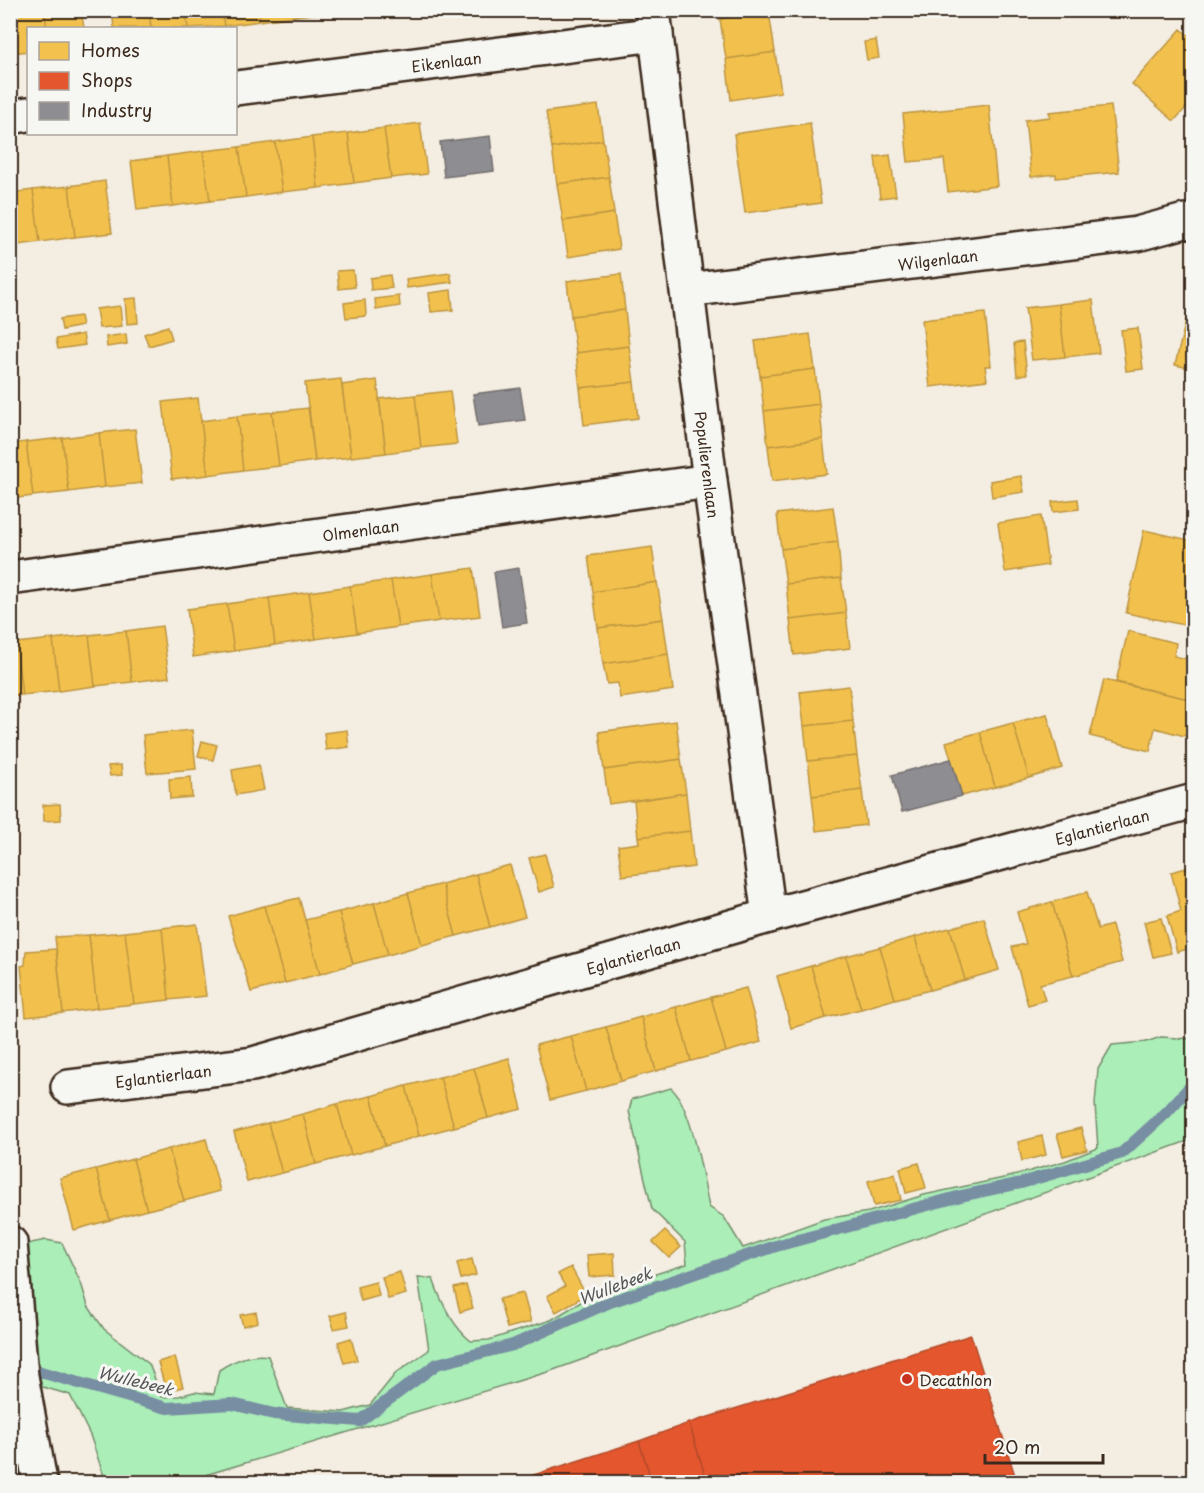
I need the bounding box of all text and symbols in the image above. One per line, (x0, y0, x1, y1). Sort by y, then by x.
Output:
legend (27, 27, 237, 135)
text: Homes (81, 36, 139, 63)
street label: Eikenlaan (410, 45, 483, 77)
text: Shops (81, 66, 132, 93)
text: Industry (81, 96, 152, 123)
street label: Wilgenlaan (897, 242, 980, 275)
street label: Populierenlaan (690, 410, 726, 520)
street label: Olmenlaan (321, 513, 401, 546)
street label: Eglantierlaan (1052, 802, 1152, 850)
street label: Eglantierlaan (584, 931, 683, 979)
street label: Eglantierlaan (114, 1058, 213, 1093)
water label: Wullebeek (575, 1260, 656, 1310)
water label: Wullebeek (96, 1359, 177, 1401)
place label: Decathlon (919, 1368, 992, 1391)
marker: Decathlon (900, 1372, 914, 1386)
scale bar (985, 1427, 1104, 1465)
text: 20 m (994, 1433, 1040, 1460)

